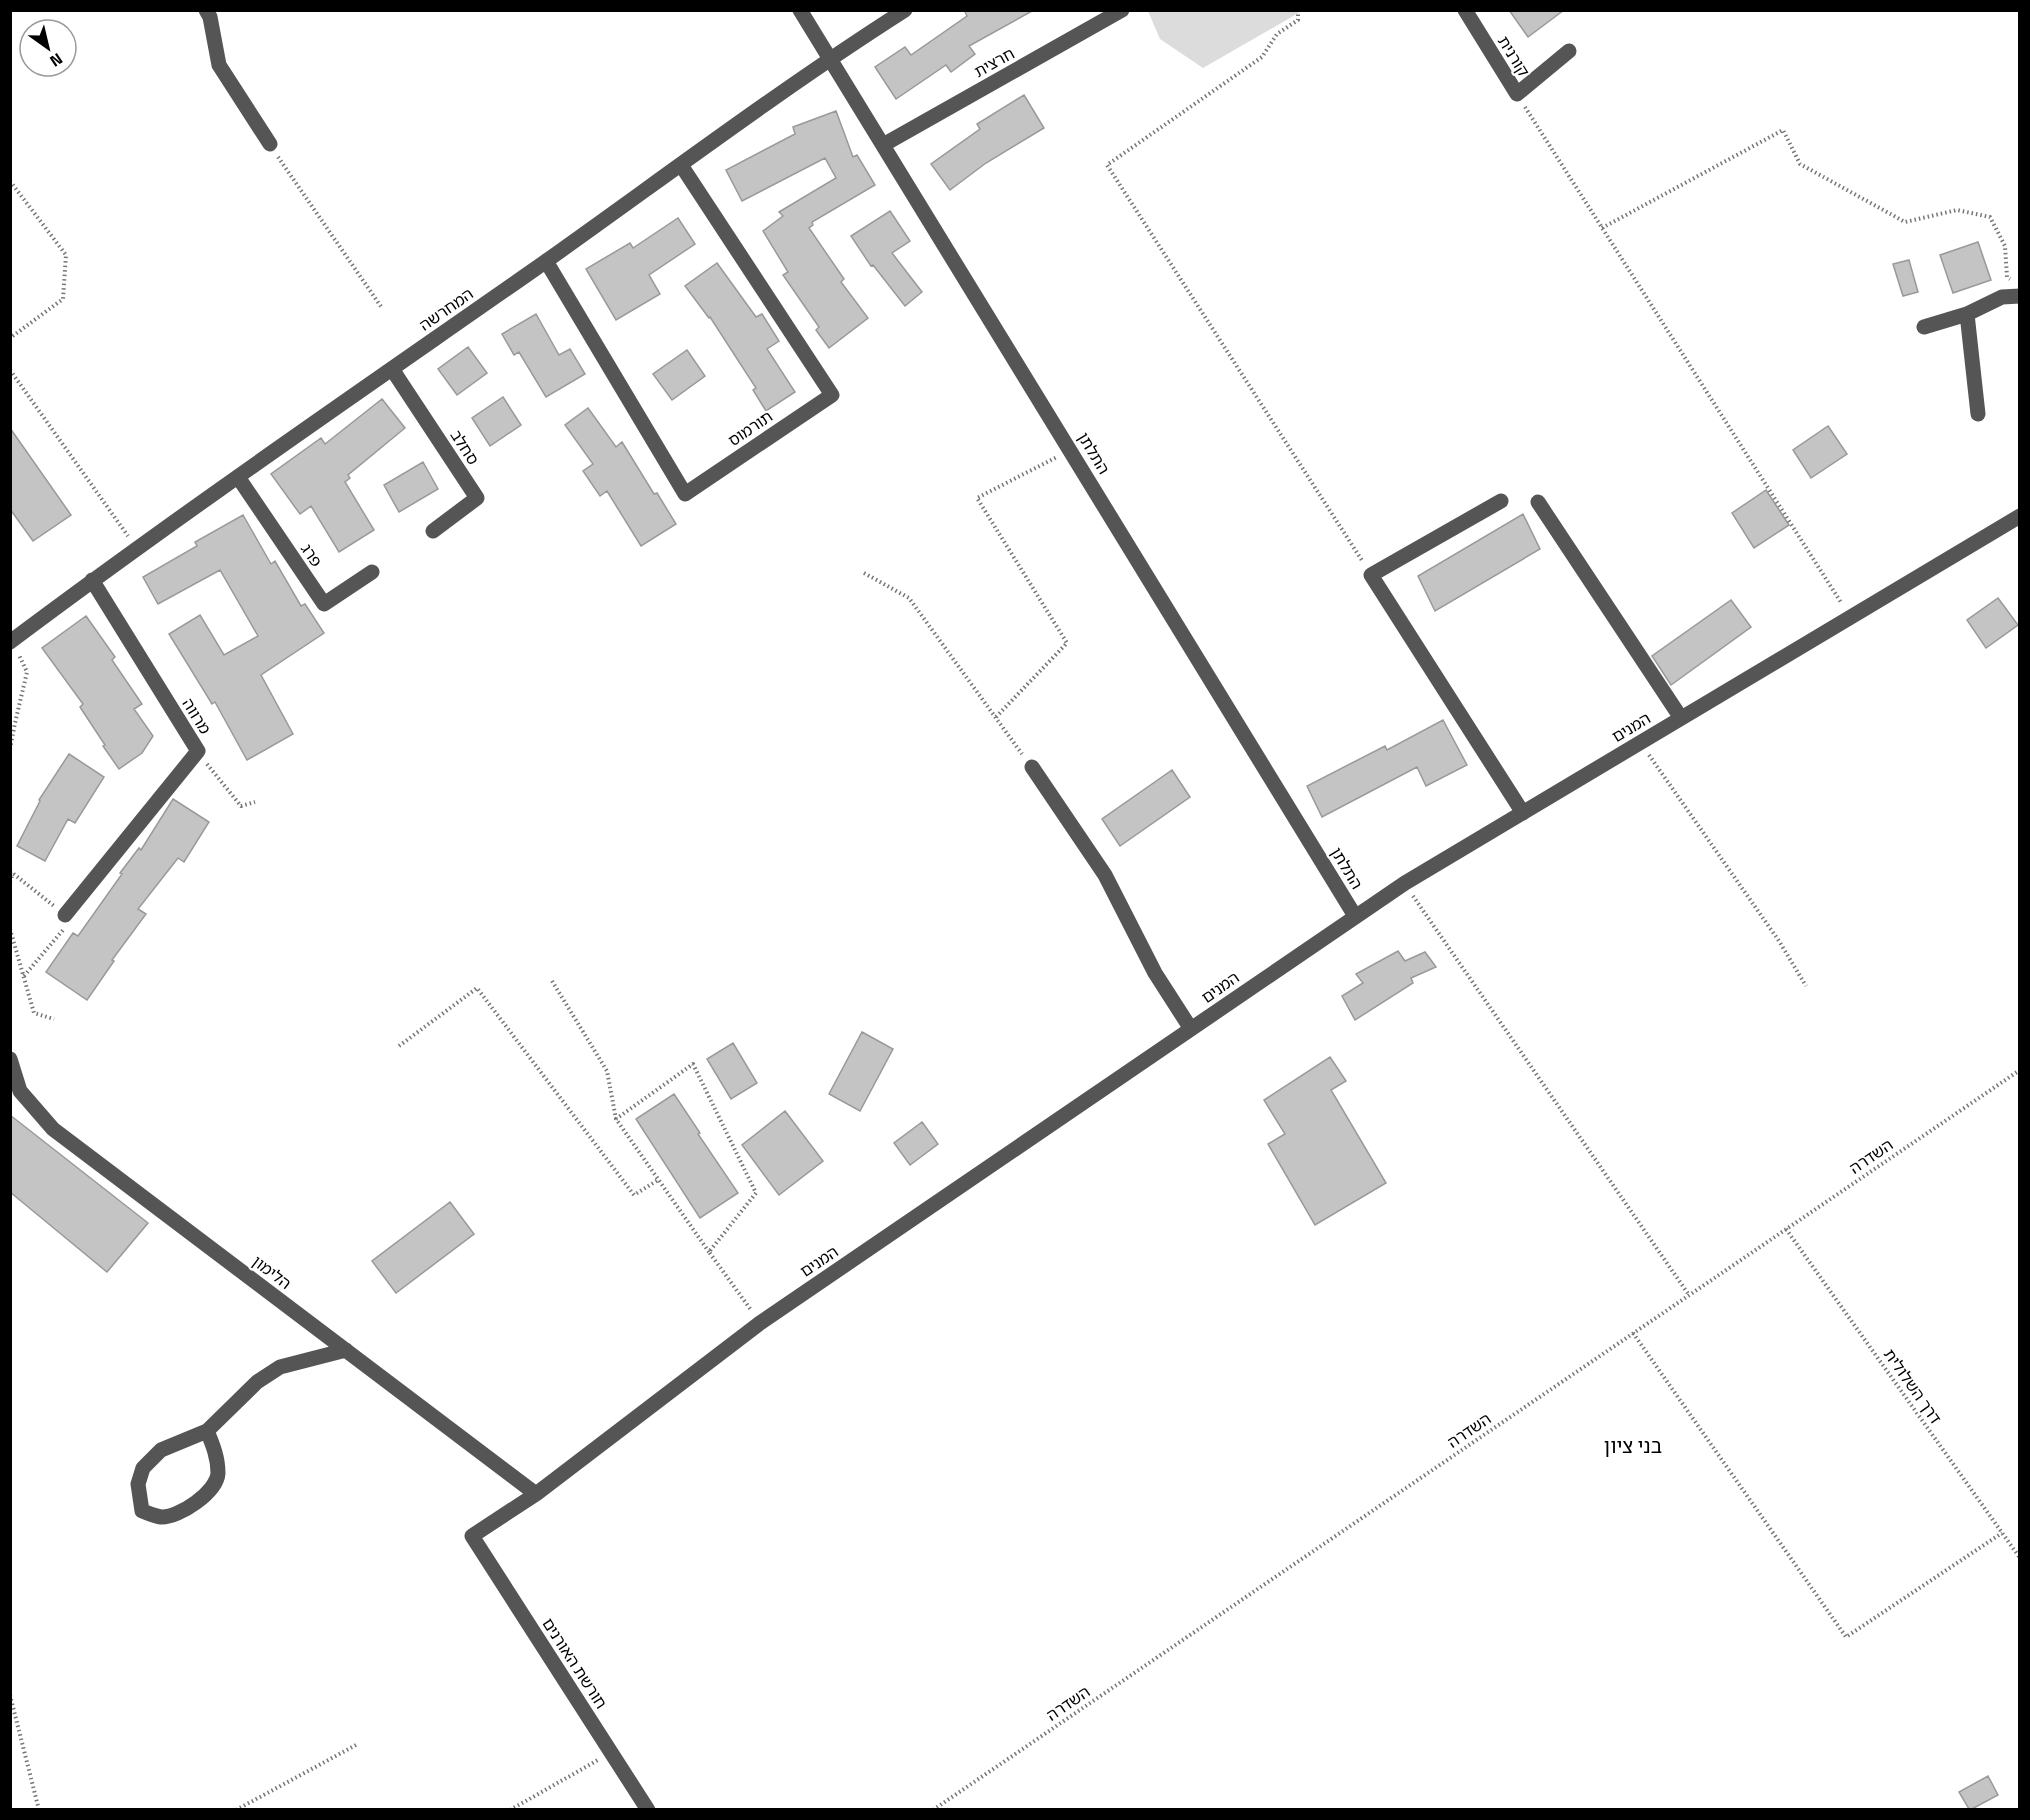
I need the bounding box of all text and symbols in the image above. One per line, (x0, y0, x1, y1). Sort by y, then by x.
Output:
north arrow (18, 18, 78, 78)
street label: קורנית (1492, 31, 1536, 81)
street label: חרצית (969, 41, 1019, 83)
text: N (45, 47, 68, 73)
street label: המחרשה (414, 282, 478, 336)
street label: תורמוס (723, 404, 777, 452)
street label: סחלב (445, 425, 485, 469)
street label: התלתן (1072, 427, 1116, 479)
street label: פרג (295, 538, 329, 572)
street label: מרווה (177, 693, 217, 739)
street label: המנים (1607, 706, 1655, 748)
street label: התלתן (1325, 842, 1369, 894)
street label: המנים (1196, 965, 1244, 1009)
street label: השדרה (1844, 1133, 1898, 1179)
street label: המנים (795, 1239, 843, 1283)
street label: הלימון (247, 1249, 297, 1295)
street label: דרך השלולית (1878, 1343, 1948, 1429)
street label: השדרה (1442, 1407, 1496, 1453)
district label: בני ציון (1604, 1430, 1662, 1461)
street label: חורשת האורנים (537, 1613, 613, 1713)
street label: השדרה (1041, 1680, 1095, 1726)

